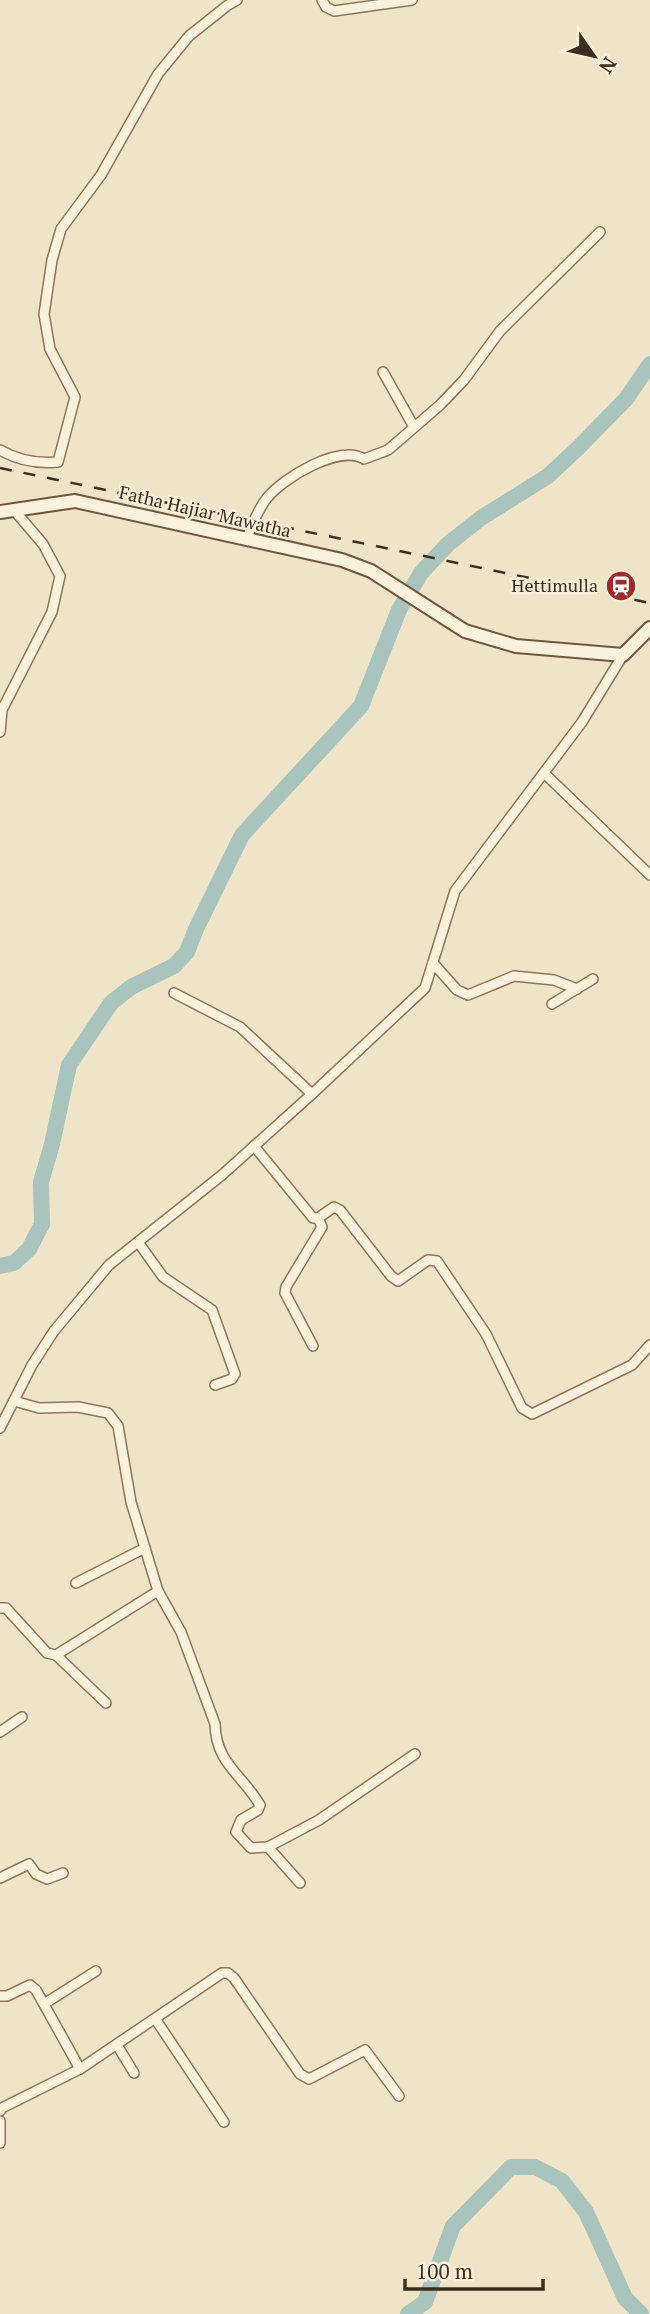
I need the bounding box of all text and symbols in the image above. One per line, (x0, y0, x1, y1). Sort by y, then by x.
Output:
north arrow (559, 21, 629, 91)
text: N (594, 53, 623, 79)
street label: Fatha Hajiar Mawatha (117, 480, 294, 543)
station icon: Hettimulla (604, 569, 638, 603)
place label: Hettimulla (511, 573, 598, 597)
scale bar (405, 2248, 543, 2292)
text: 100 m (416, 2257, 473, 2285)

